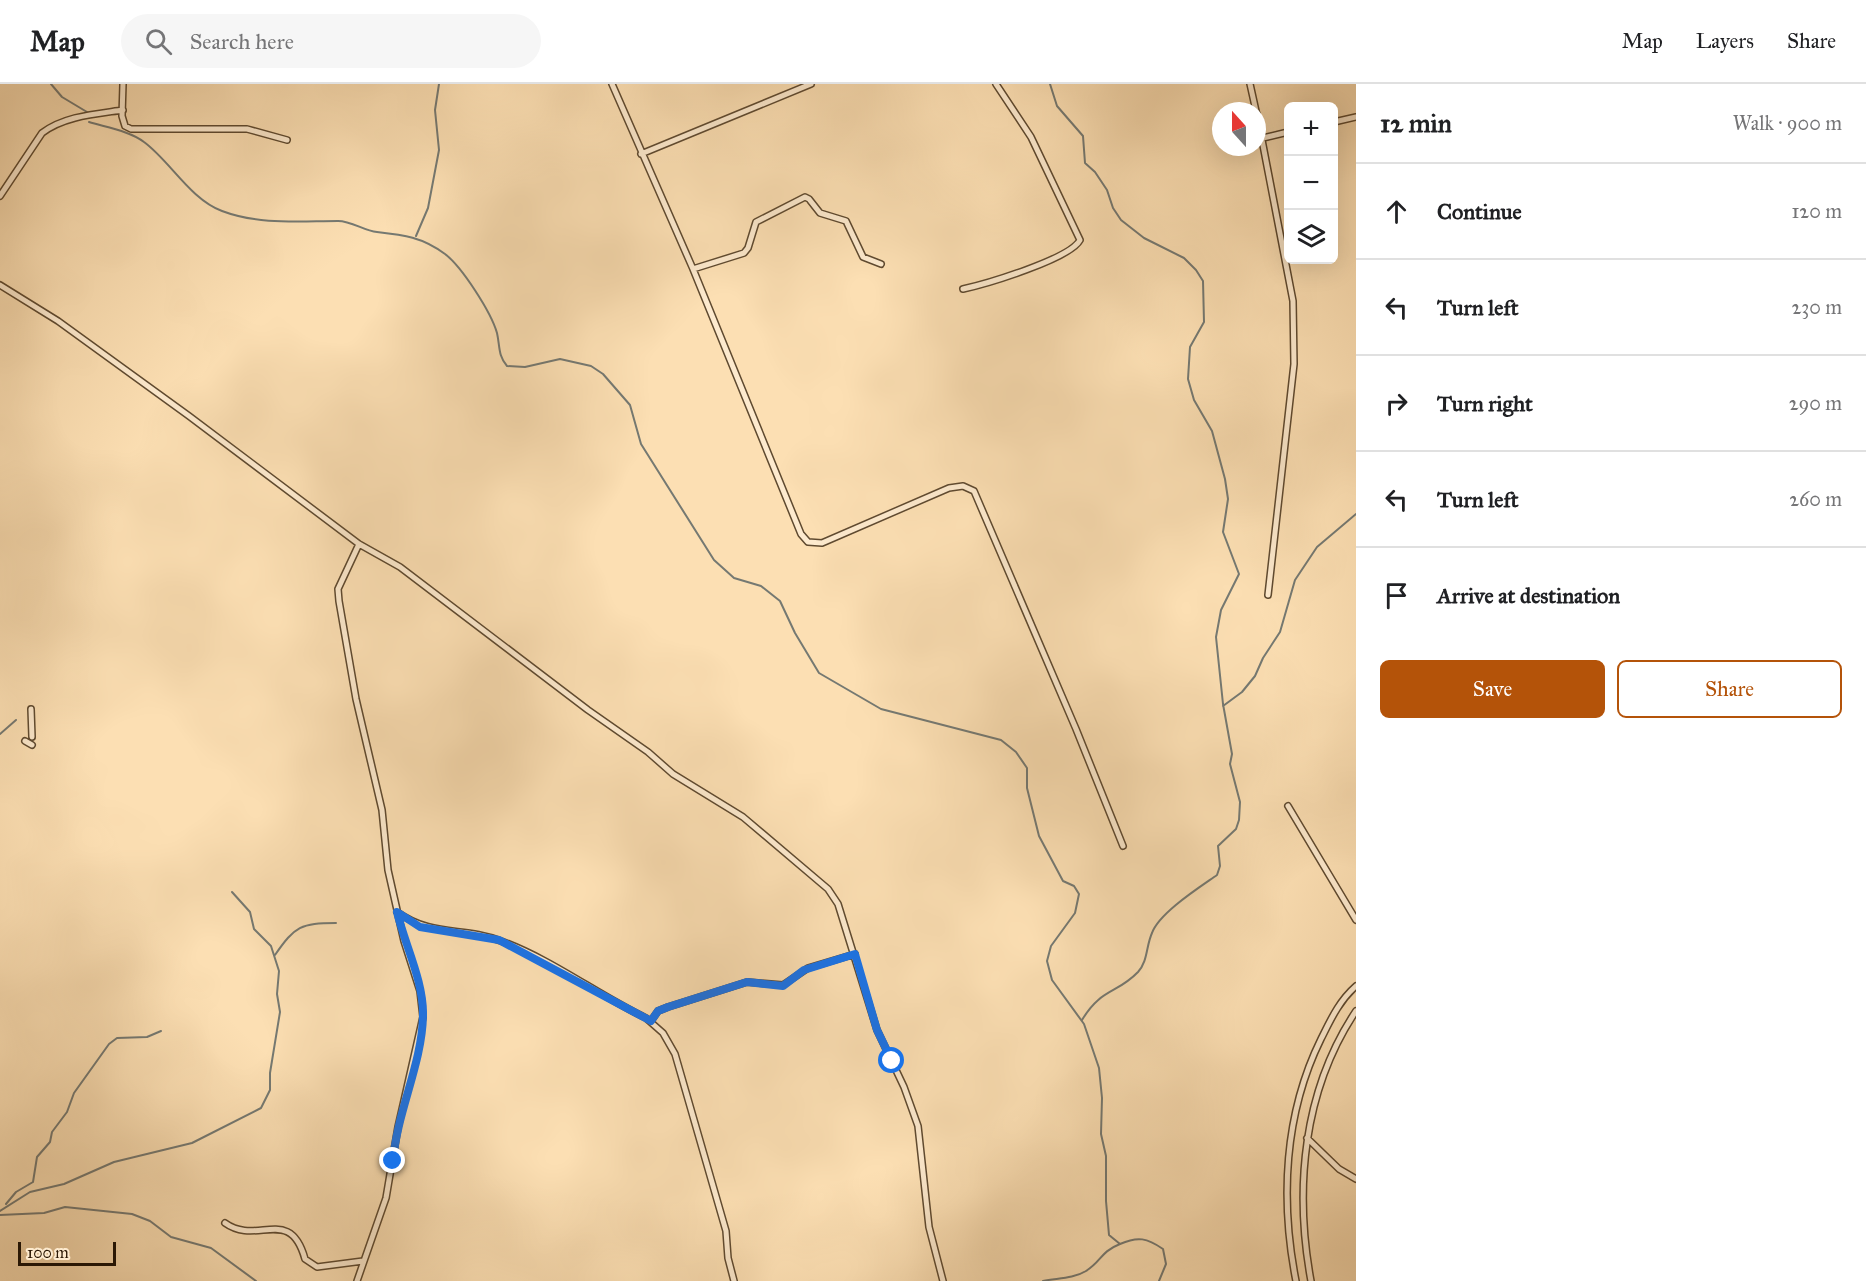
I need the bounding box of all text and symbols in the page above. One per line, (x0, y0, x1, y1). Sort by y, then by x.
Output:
search box (121, 14, 541, 68)
text: Map (30, 24, 85, 59)
icon: search (142, 25, 175, 58)
text: Search here (190, 28, 294, 55)
text: Map (1622, 28, 1663, 54)
text: Layers (1696, 28, 1754, 54)
text: Share (1787, 28, 1836, 54)
north arrow (1212, 102, 1266, 156)
map controls (1284, 102, 1338, 264)
button: + (1284, 102, 1338, 156)
text: 12 min (1380, 107, 1452, 139)
text: Walk · 900 m (1733, 111, 1842, 135)
button: − (1284, 156, 1338, 210)
icon: ahead (1380, 195, 1413, 228)
text: Continue (1437, 198, 1522, 225)
text: 120 m (1791, 199, 1842, 223)
button: layers (1284, 210, 1338, 264)
icon: left (1380, 291, 1413, 324)
text: Turn left (1437, 294, 1519, 321)
text: 230 m (1791, 295, 1842, 319)
icon: right (1380, 387, 1413, 420)
text: Turn right (1437, 390, 1533, 417)
text: 290 m (1789, 391, 1842, 415)
icon: left (1380, 483, 1413, 516)
text: Turn left (1437, 486, 1519, 513)
text: 260 m (1789, 487, 1842, 511)
icon: arrive (1380, 579, 1413, 612)
text: Arrive at destination (1437, 582, 1620, 609)
button: Save (1380, 660, 1605, 718)
button: Share (1617, 660, 1842, 718)
route start (878, 1047, 904, 1073)
route end (379, 1147, 405, 1173)
scale bar (18, 1239, 116, 1266)
text: 100 m (27, 1243, 69, 1262)

